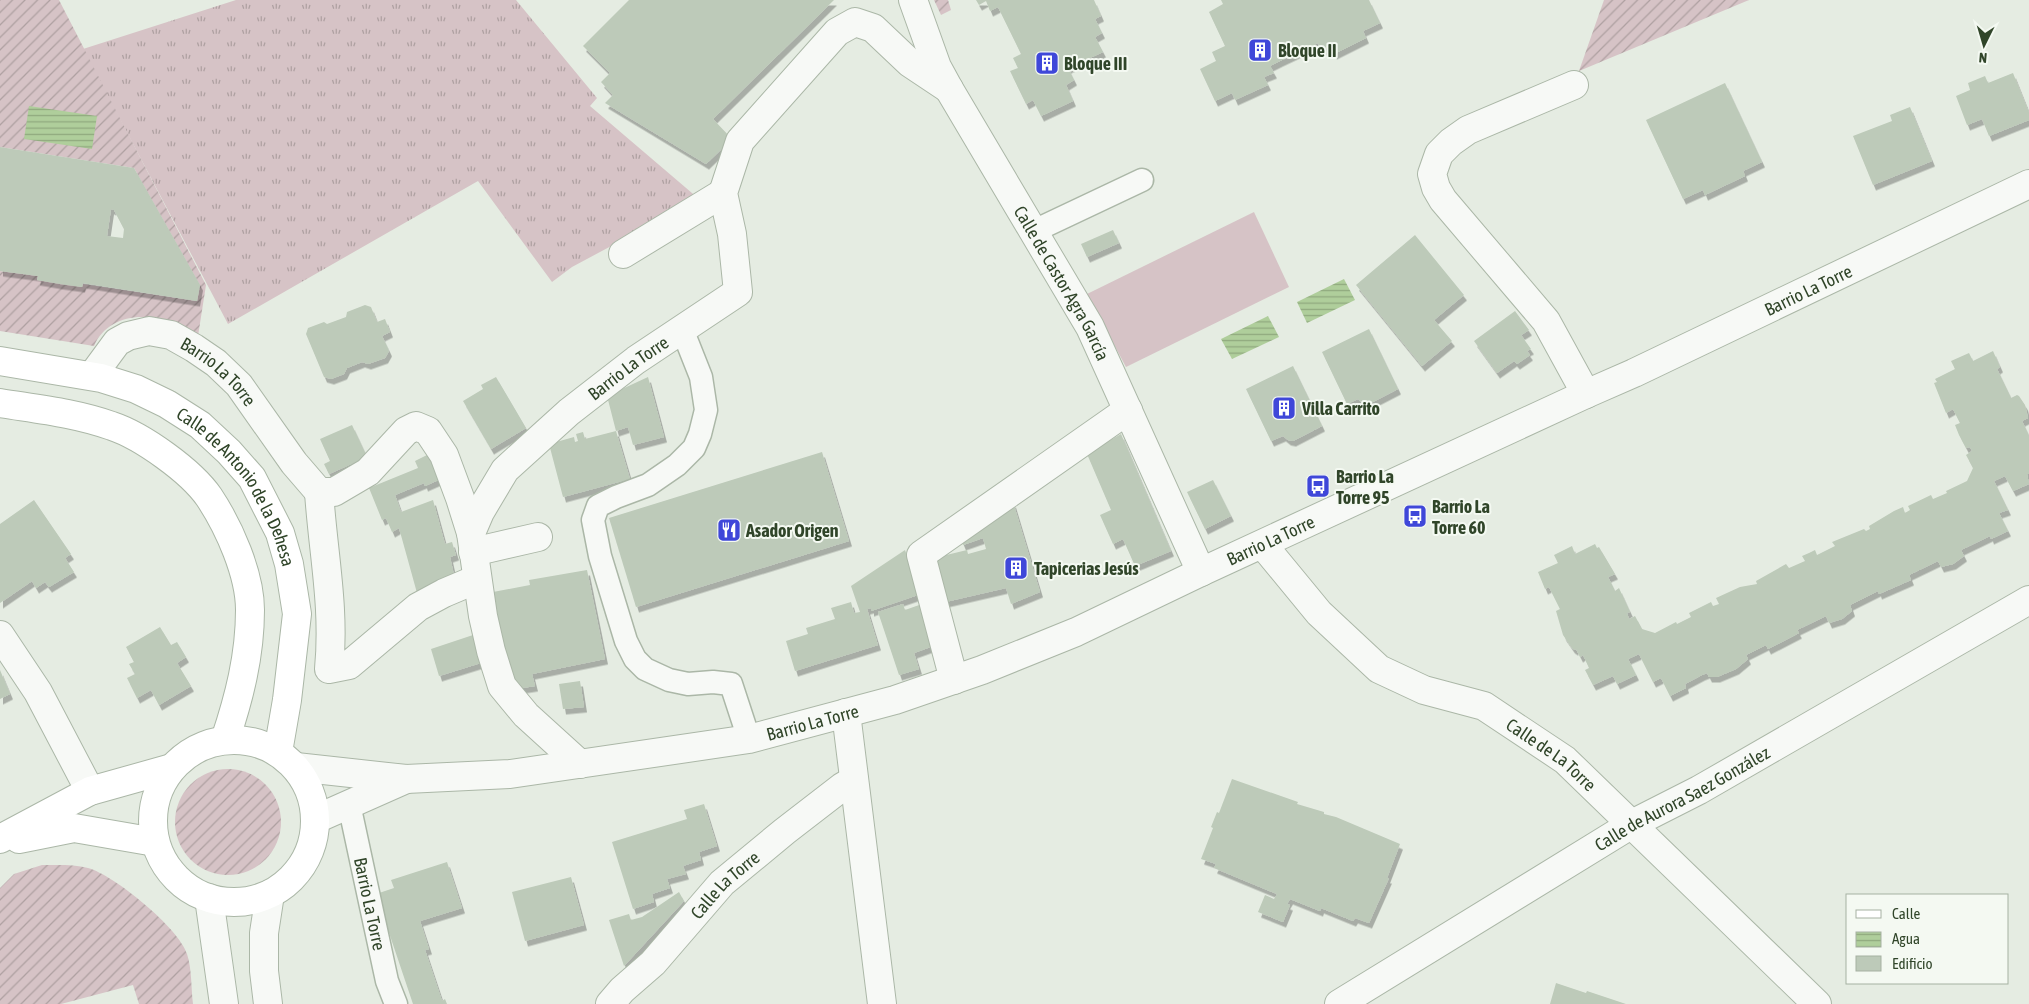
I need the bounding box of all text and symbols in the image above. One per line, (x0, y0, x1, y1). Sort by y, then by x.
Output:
north arrow (1959, 20, 2009, 70)
building icon: Bloque II (1247, 37, 1273, 63)
place label: Bloque II (1278, 40, 1337, 61)
building icon: Bloque III (1034, 50, 1060, 76)
text: N (1978, 50, 1988, 66)
place label: Bloque III (1064, 53, 1127, 74)
street label: Calle de Castor Agra García (1010, 202, 1114, 364)
street label: Barrio La Torre (1761, 260, 1855, 320)
street label: Barrio La Torre (584, 331, 672, 404)
street label: Barrio La Torre (177, 332, 261, 410)
building icon: Villa Carrito (1271, 395, 1297, 421)
place label: Villa Carrito (1301, 398, 1380, 419)
street label: Calle de Antonio de la Dehesa (173, 403, 300, 569)
place label: Barrio La Torre 95 (1336, 466, 1394, 508)
bus stop icon: Barrio La Torre 95 (1305, 473, 1331, 499)
place label: Barrio La Torre 60 (1432, 496, 1490, 538)
bus stop icon: Barrio La Torre 60 (1402, 503, 1428, 529)
street label: Barrio La Torre (1223, 511, 1318, 569)
restaurant icon: Asador Origen (716, 517, 742, 543)
place label: Asador Origen (745, 520, 839, 541)
building icon: Tapicerias Jesús (1003, 555, 1029, 581)
place label: Tapicerias Jesús (1034, 558, 1139, 579)
street label: Barrio La Torre (764, 700, 861, 744)
street label: Calle de La Torre (1503, 713, 1601, 795)
street label: Calle de Aurora Saez González (1590, 741, 1773, 855)
street label: Calle La Torre (686, 846, 763, 923)
street label: Barrio La Torre (350, 855, 391, 952)
legend (1846, 894, 2009, 984)
text: Calle (1892, 905, 1921, 922)
text: Agua (1892, 930, 1920, 947)
text: Edificio (1892, 955, 1933, 972)

